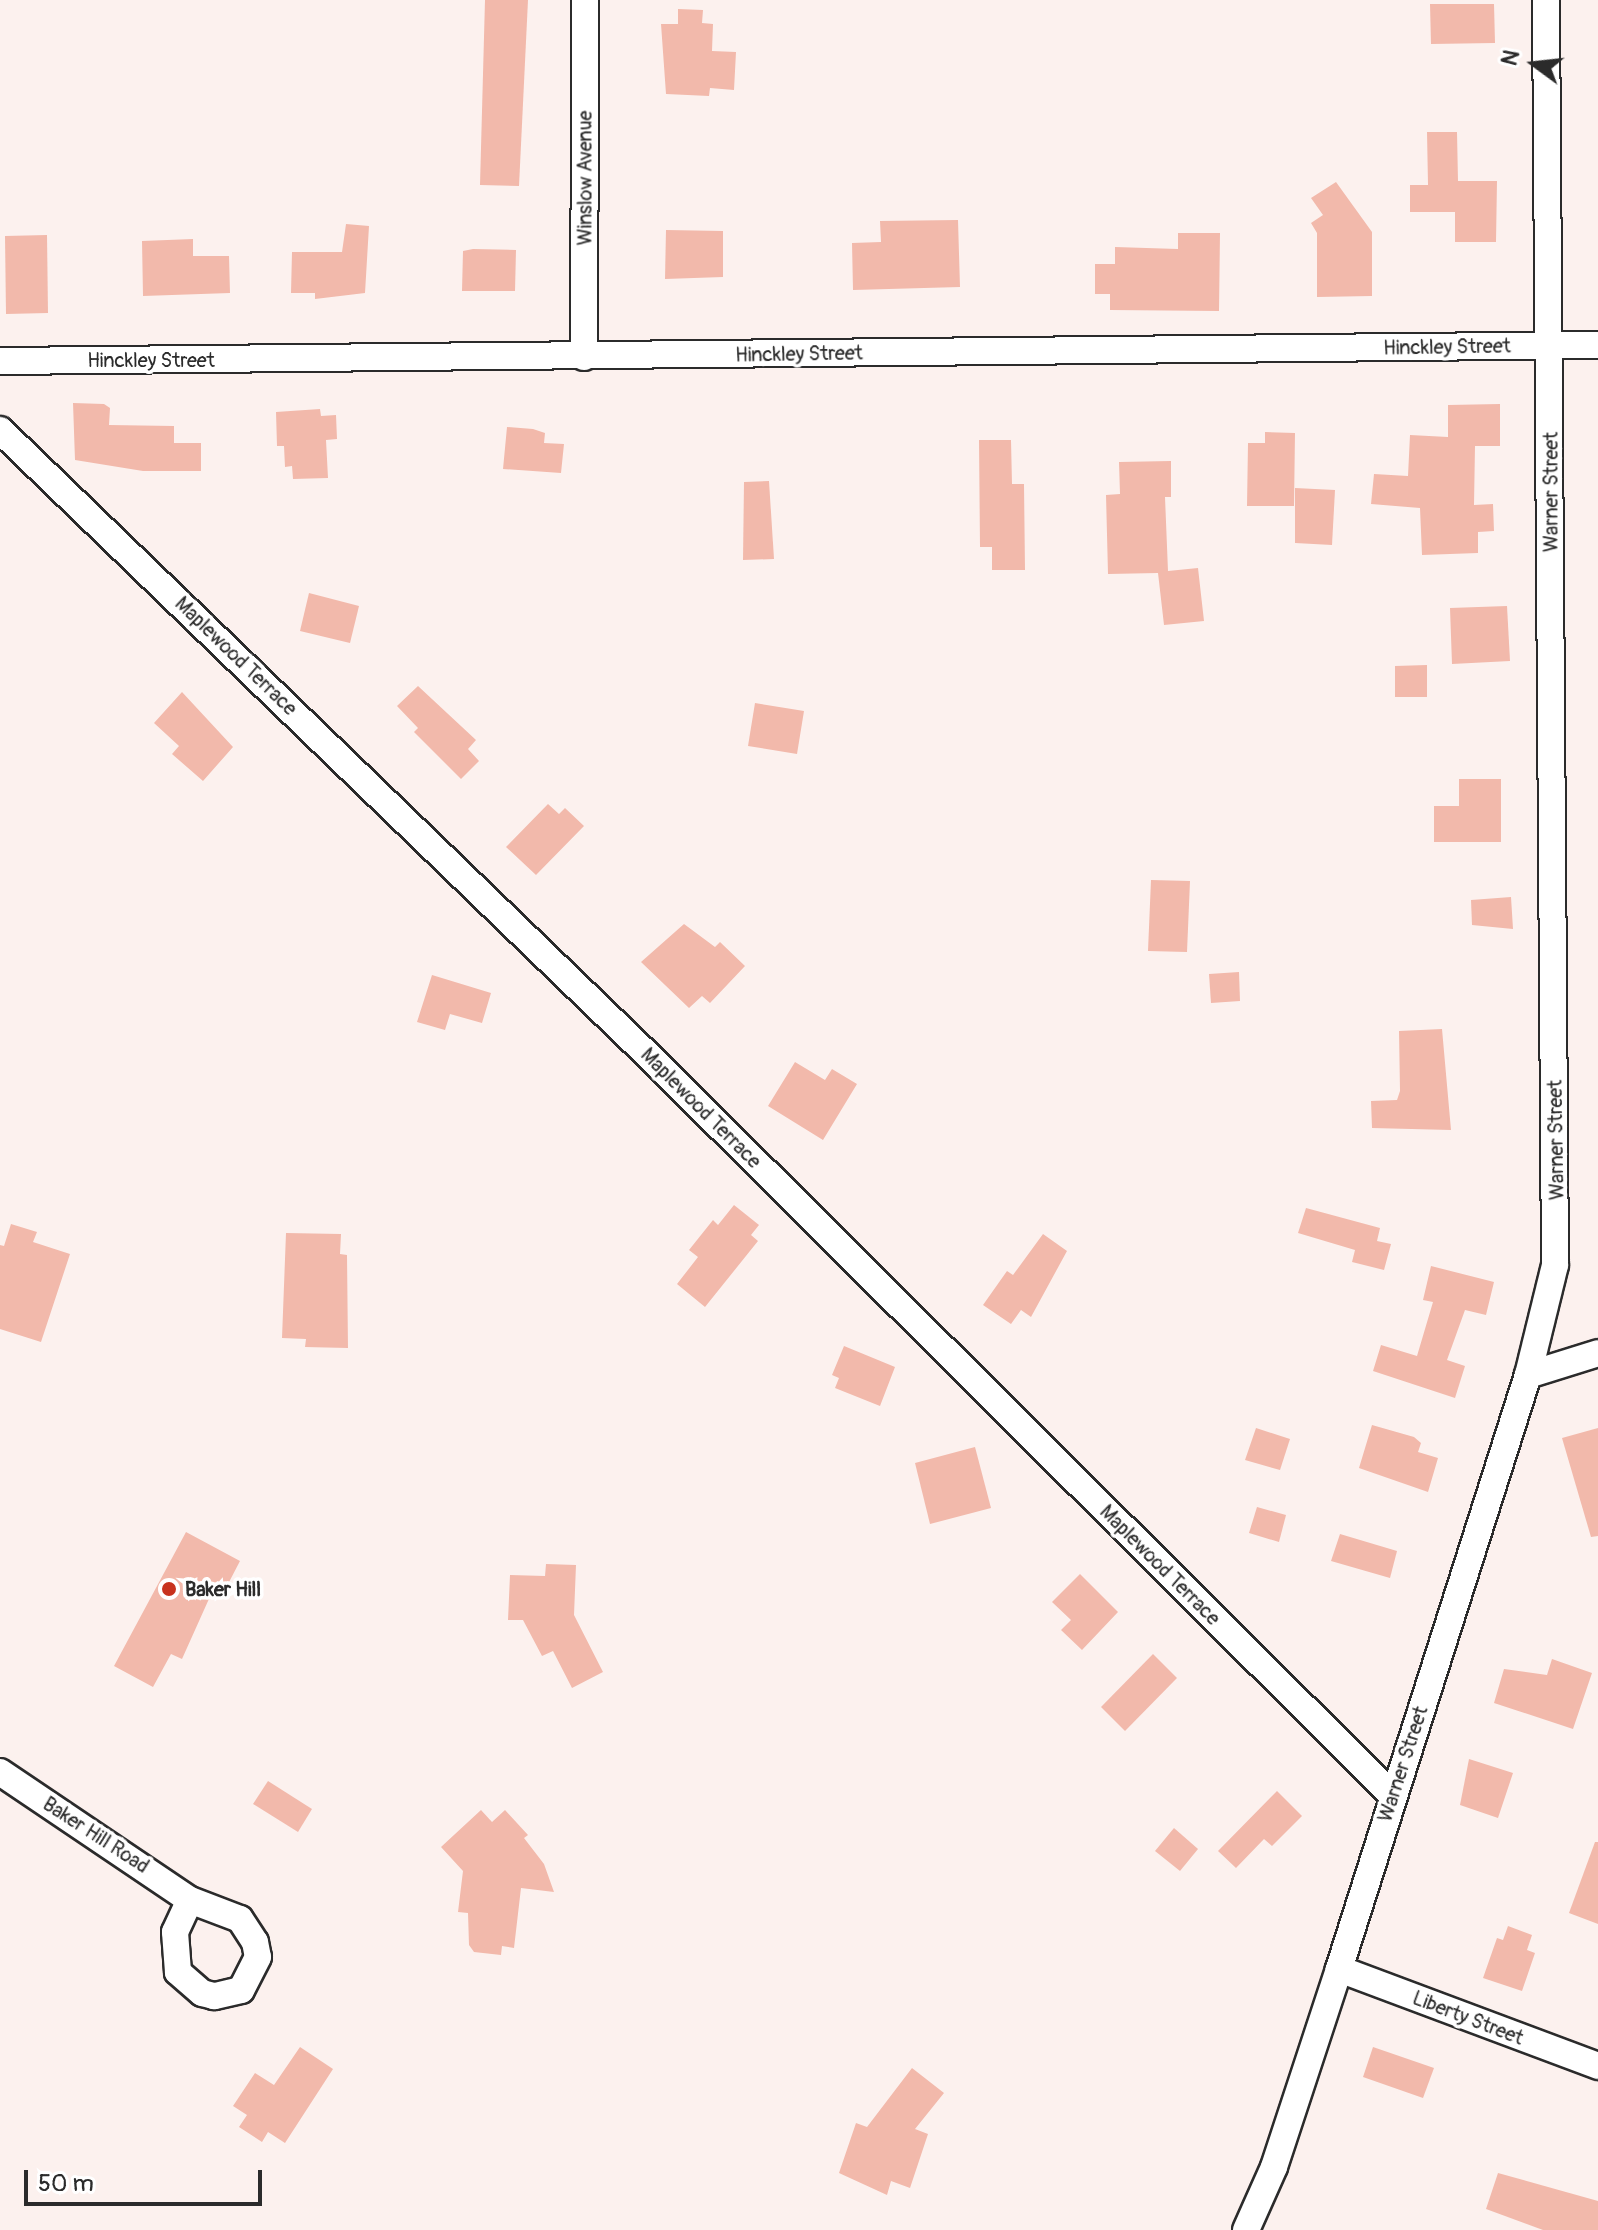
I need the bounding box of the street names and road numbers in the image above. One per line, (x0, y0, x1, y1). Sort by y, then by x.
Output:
street label: Winslow Avenue (573, 111, 597, 245)
street label: Hinckley Street (1383, 334, 1511, 360)
street label: Hinckley Street (735, 341, 863, 367)
street label: Hinckley Street (87, 348, 215, 372)
street label: Warner Street (1539, 432, 1563, 552)
street label: Maplewood Terrace (170, 592, 302, 720)
street label: Maplewood Terrace (636, 1043, 766, 1173)
street label: Warner Street (1543, 1080, 1569, 1200)
street label: Maplewood Terrace (1095, 1500, 1225, 1630)
street label: Warner Street (1373, 1703, 1433, 1825)
street label: Baker Hill Road (38, 1792, 154, 1878)
street label: Liberty Street (1409, 1986, 1527, 2050)

